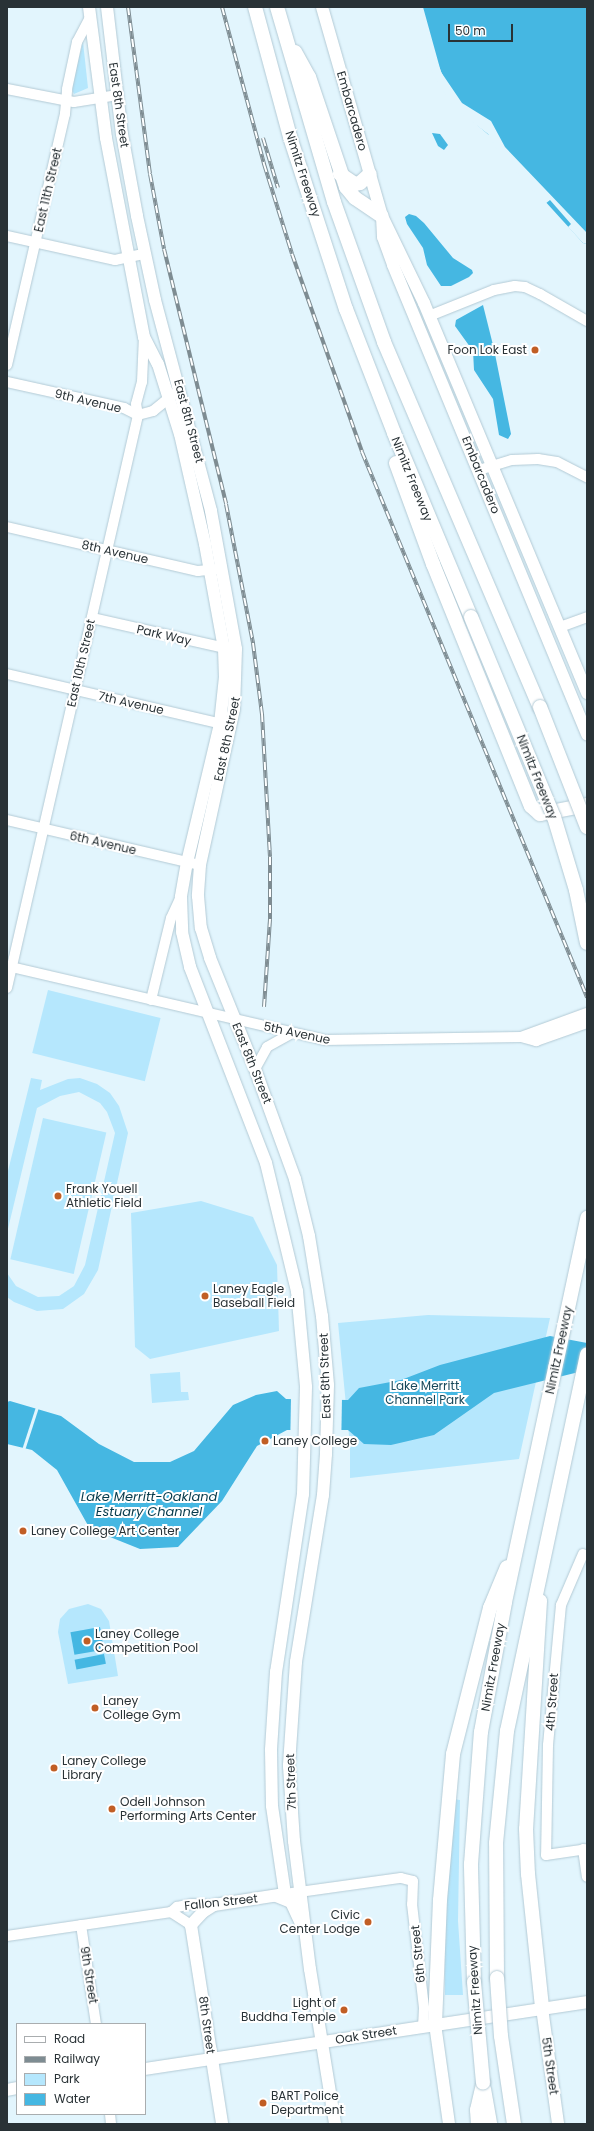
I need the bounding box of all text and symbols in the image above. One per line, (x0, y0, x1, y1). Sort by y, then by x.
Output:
scale bar (450, 16, 515, 42)
text: 50 m (455, 22, 486, 39)
street label: East 8th Street (106, 61, 132, 149)
street label: Embarcadero (334, 69, 370, 153)
street label: Nimitz Freeway (282, 129, 324, 219)
street label: East 11th Street (31, 146, 65, 234)
place label: Foon Lok East (448, 343, 527, 357)
marker: Foon Lok East (530, 345, 540, 355)
street label: East 8th Street (171, 378, 207, 464)
street label: 9th Avenue (53, 386, 123, 416)
street label: Embarcadero (459, 434, 503, 516)
street label: Nimitz Freeway (388, 435, 436, 523)
street label: 8th Avenue (80, 537, 150, 567)
street label: East 10th Street (64, 618, 98, 708)
street label: Park Way (135, 622, 193, 648)
street label: 7th Avenue (97, 688, 165, 718)
street label: East 8th Street (211, 695, 243, 783)
street label: Nimitz Freeway (513, 733, 561, 821)
street label: 6th Avenue (68, 828, 138, 858)
street label: 5th Avenue (262, 1019, 332, 1047)
street label: East 8th Street (229, 1020, 275, 1106)
place label: Frank Youell Athletic Field (66, 1182, 142, 1210)
marker: Frank Youell Athletic Field (53, 1191, 63, 1201)
place label: Laney Eagle Baseball Field (213, 1282, 295, 1310)
marker: Laney Eagle Baseball Field (200, 1291, 210, 1301)
street label: Nimitz Freeway (543, 1305, 575, 1395)
street label: East 8th Street (316, 1333, 334, 1419)
park label: Lake Merritt Channel Park (385, 1379, 465, 1407)
place label: Laney College (273, 1434, 357, 1448)
marker: Laney College (260, 1436, 270, 1446)
water label: Lake Merritt-Oakland Estuary Channel (81, 1490, 217, 1521)
place label: Laney College Art Center (31, 1524, 179, 1538)
marker: Laney College Art Center (18, 1526, 28, 1536)
street label: Nimitz Freeway (478, 1622, 508, 1712)
place label: Laney College Competition Pool (95, 1627, 198, 1655)
marker: Laney College Competition Pool (82, 1636, 92, 1646)
street label: 4th Street (543, 1673, 561, 1731)
place label: Laney College Gym (103, 1694, 180, 1722)
marker: Laney College Gym (90, 1703, 100, 1713)
street label: 7th Street (283, 1753, 299, 1811)
place label: Laney College Library (62, 1754, 146, 1782)
marker: Laney College Library (49, 1763, 59, 1773)
place label: Odell Johnson Performing Arts Center (120, 1795, 256, 1823)
marker: Odell Johnson Performing Arts Center (107, 1804, 117, 1814)
street label: Fallon Street (184, 1891, 258, 1913)
place label: Civic Center Lodge (280, 1908, 360, 1936)
marker: Civic Center Lodge (363, 1917, 373, 1927)
street label: 6th Street (408, 1924, 428, 1984)
street label: 9th Street (77, 1945, 101, 2005)
street label: Nimitz Freeway (465, 1945, 485, 2035)
street label: 8th Street (196, 1995, 218, 2055)
place label: Light of Buddha Temple (241, 1996, 336, 2024)
marker: Light of Buddha Temple (339, 2005, 349, 2015)
legend (16, 2023, 146, 2115)
street label: Oak Street (334, 2023, 398, 2047)
text: Road (54, 2030, 85, 2047)
street label: 5th Street (539, 2036, 561, 2096)
text: Railway (54, 2050, 100, 2067)
text: Park (54, 2070, 80, 2087)
place label: BART Police Department (271, 2089, 344, 2117)
text: Water (54, 2090, 90, 2107)
marker: BART Police Department (258, 2098, 268, 2108)

